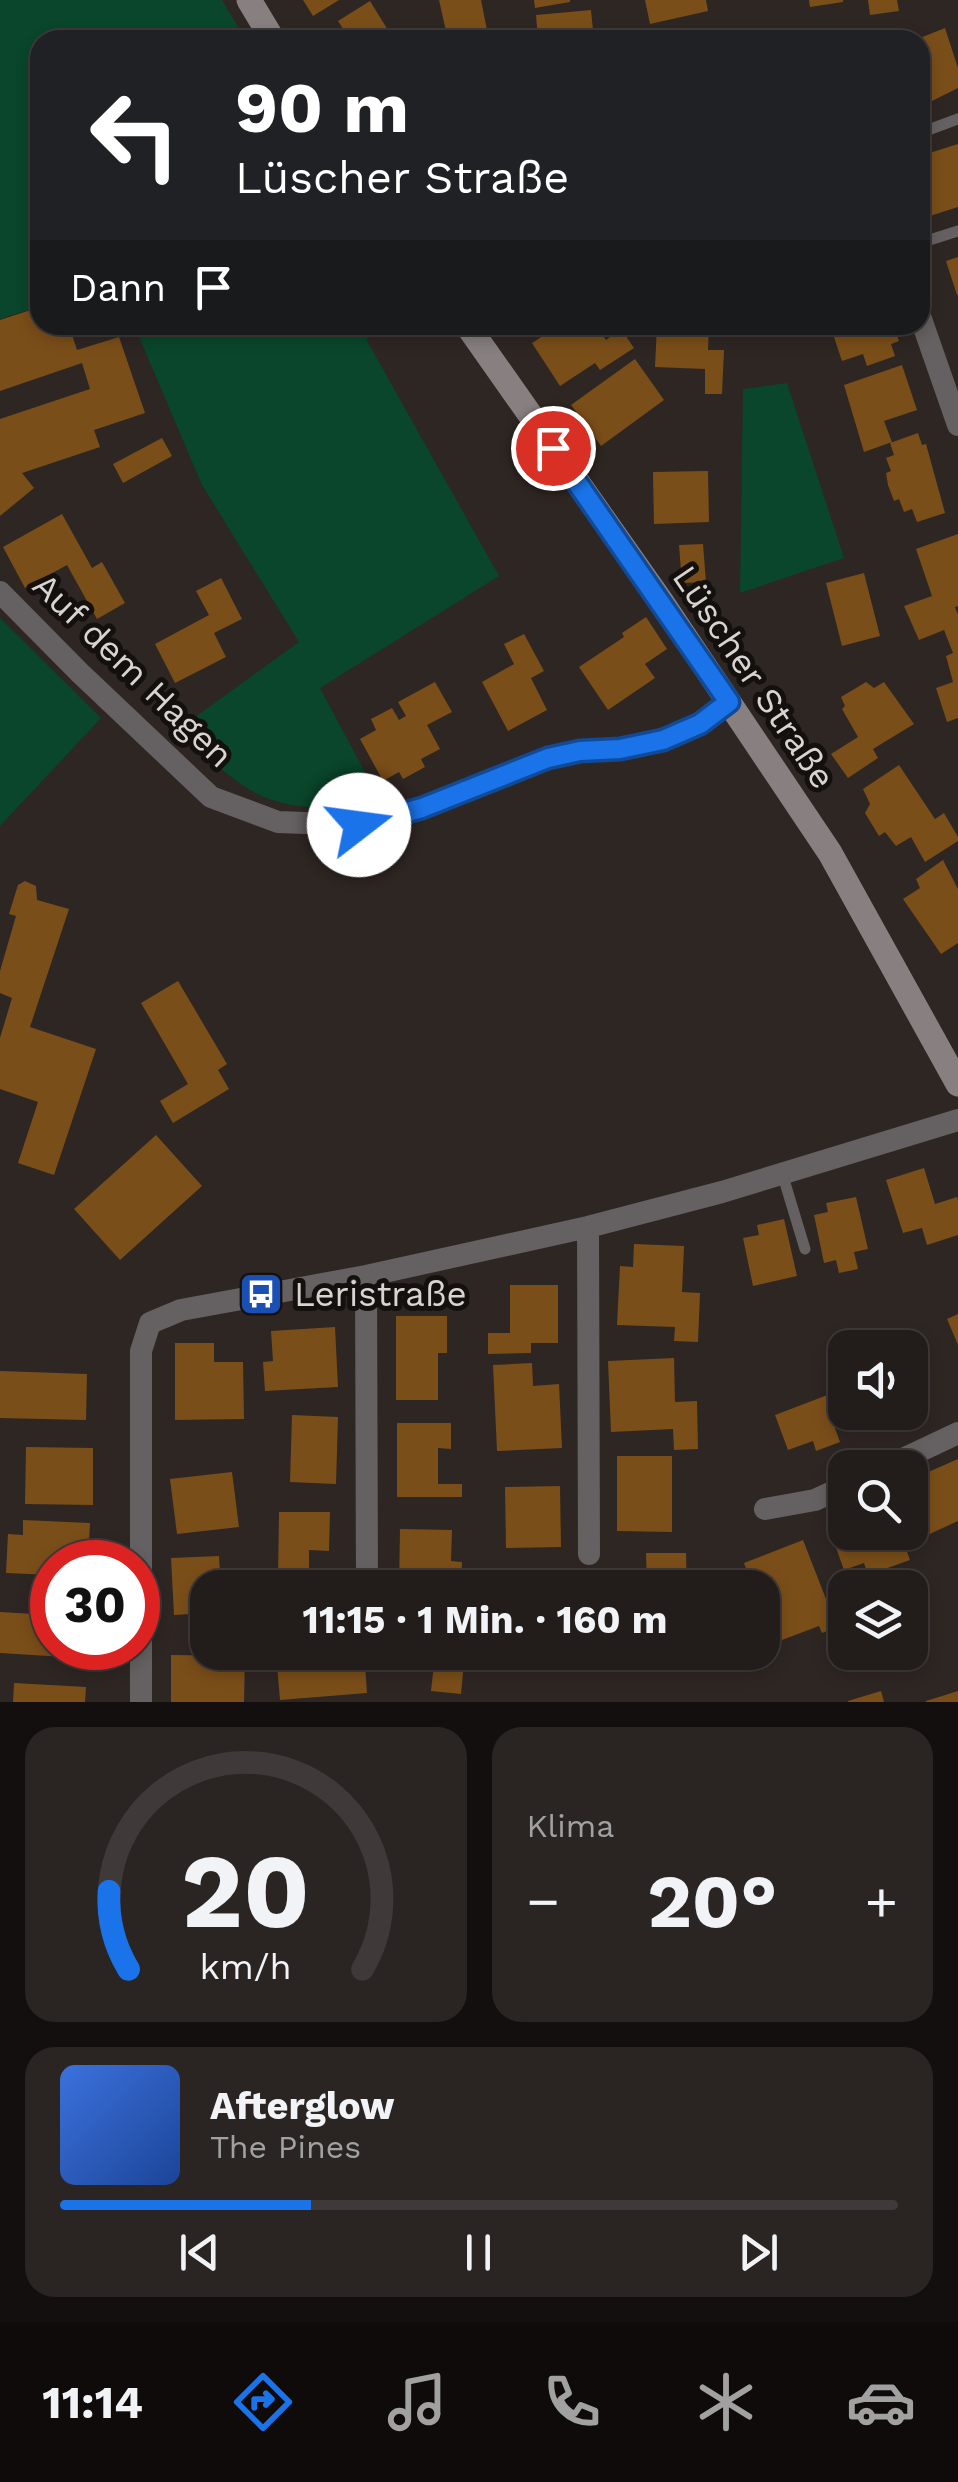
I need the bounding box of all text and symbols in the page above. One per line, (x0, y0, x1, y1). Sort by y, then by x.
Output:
text: 90 m (235, 67, 409, 149)
icon: left (70, 70, 200, 200)
text: Lüscher Straße (235, 151, 569, 204)
icon: arrive (186, 260, 241, 315)
text: Dann (70, 266, 166, 310)
pin (511, 406, 596, 491)
icon: arrive (526, 421, 581, 476)
street label: Lüscher Straße (664, 558, 844, 796)
street label: Auf dem Hagen (24, 564, 242, 776)
position arrow (307, 773, 411, 877)
bus stop icon: Leristraße (238, 1271, 284, 1317)
place label: Leristraße (294, 1273, 467, 1315)
map controls (828, 1330, 928, 1670)
button: sound (828, 1330, 928, 1430)
button: search (828, 1450, 928, 1550)
speed limit sign: 30 (30, 1540, 160, 1670)
button: layers (828, 1570, 928, 1670)
text: 11:15 · 1 Min. · 160 m (303, 1598, 667, 1642)
text: Klima (527, 1807, 614, 1845)
text: 20 (181, 1830, 310, 1952)
text: 20° (647, 1857, 777, 1945)
text: − (527, 1869, 560, 1933)
text: + (865, 1869, 898, 1933)
text: km/h (200, 1946, 292, 1988)
text: Afterglow (210, 2084, 395, 2128)
text: The Pines (210, 2128, 361, 2166)
icon: previous (172, 2225, 227, 2280)
icon: pause (451, 2225, 506, 2280)
icon: next (731, 2225, 786, 2280)
icon: directions (228, 2367, 298, 2437)
icon: music (382, 2367, 452, 2437)
icon: phone (537, 2367, 607, 2437)
icon: climate (691, 2367, 761, 2437)
icon: car (846, 2367, 916, 2437)
text: 11:14 (42, 2376, 143, 2429)

